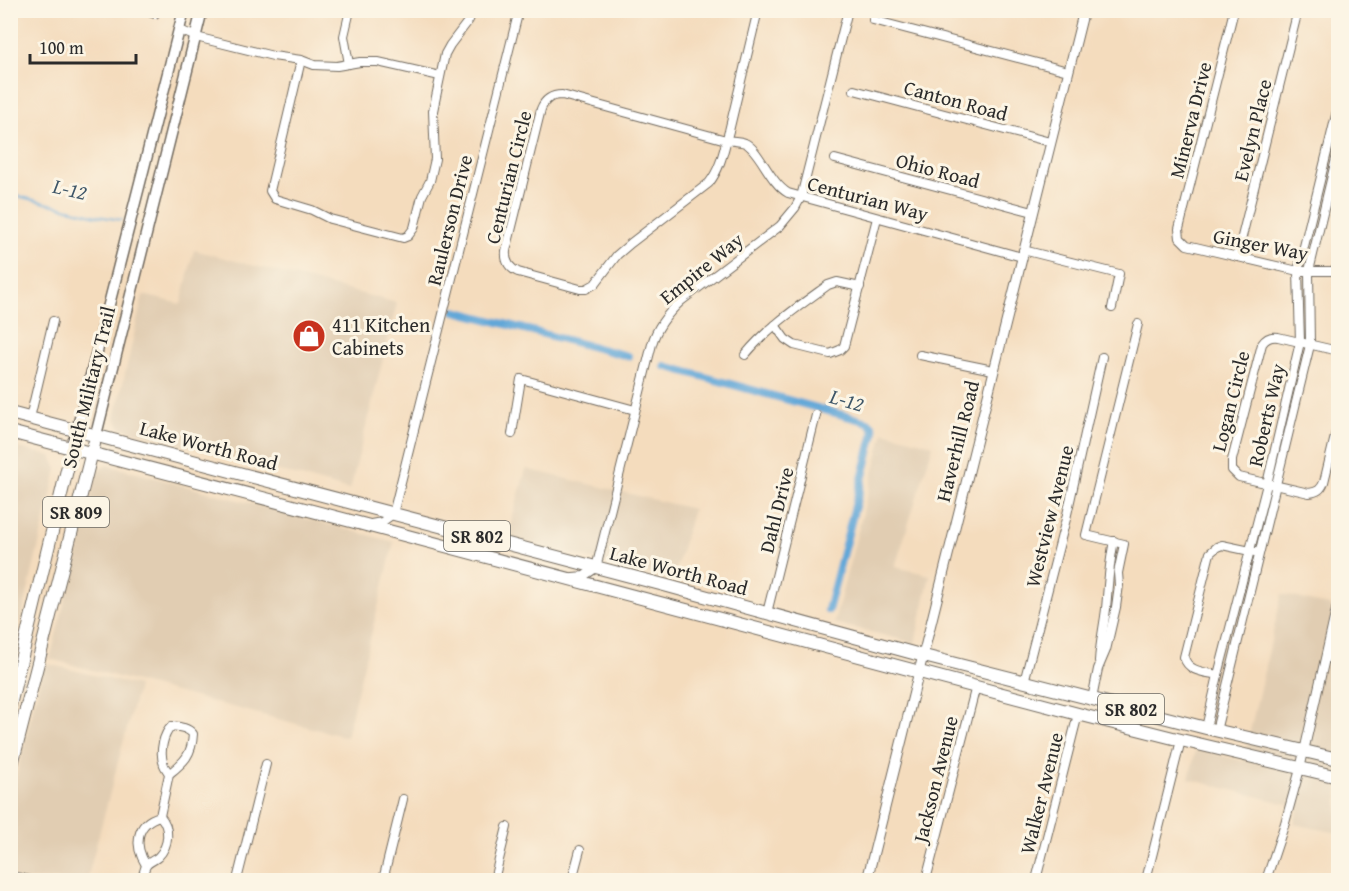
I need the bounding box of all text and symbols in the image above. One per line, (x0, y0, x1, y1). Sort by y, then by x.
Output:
scale bar (30, 27, 136, 65)
text: 100 m (39, 34, 84, 61)
street label: Minerva Drive (1162, 59, 1218, 181)
street label: Canton Road (901, 72, 1011, 128)
street label: Evelyn Place (1225, 76, 1279, 184)
street label: Centurian Circle (477, 107, 539, 247)
street label: Ohio Road (893, 145, 983, 195)
street label: Raulerson Drive (419, 152, 479, 288)
street label: Centurian Way (804, 168, 932, 228)
water label: L-12 (49, 170, 90, 208)
street label: Ginger Way (1211, 221, 1311, 267)
street label: Empire Way (653, 225, 749, 311)
street label: South Military Trail (54, 303, 122, 471)
place label: 411 Kitchen Cabinets (332, 310, 430, 362)
shop icon: 411 Kitchen Cabinets (291, 318, 327, 354)
street label: Logan Circle (1203, 348, 1257, 454)
street label: Roberts Way (1240, 361, 1292, 469)
street label: Haverhill Road (928, 377, 986, 505)
water label: L-12 (825, 380, 868, 420)
street label: Lake Worth Road (137, 413, 282, 477)
street label: Westview Avenue (1017, 442, 1081, 590)
street label: Dahl Drive (751, 464, 801, 556)
road number: SR 809 (43, 497, 109, 527)
road number: SR 802 (444, 521, 510, 551)
street label: Lake Worth Road (607, 538, 752, 602)
road number: SR 802 (1098, 694, 1164, 724)
street label: Jackson Avenue (905, 713, 965, 848)
street label: Walker Avenue (1012, 729, 1070, 857)

